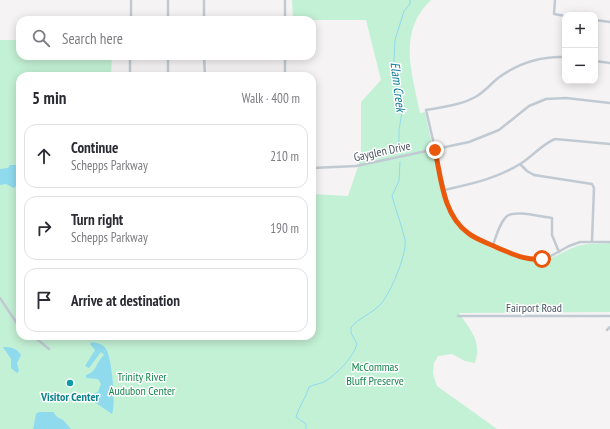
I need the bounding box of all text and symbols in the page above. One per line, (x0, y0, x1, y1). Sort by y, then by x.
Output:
map controls (562, 12, 598, 84)
button: + (562, 12, 598, 48)
search box (16, 16, 316, 60)
icon: search (30, 27, 52, 49)
text: Search here (62, 29, 123, 48)
button: − (562, 48, 598, 84)
water label: Elam Creek (387, 61, 410, 115)
text: 5 min (32, 87, 66, 109)
text: Walk · 400 m (242, 90, 300, 107)
text: Continue (71, 138, 118, 157)
street label: Gayglen Drive (352, 138, 412, 164)
route end (426, 141, 444, 159)
icon: ahead (33, 145, 55, 167)
text: 210 m (270, 148, 299, 165)
text: Schepps Parkway (71, 157, 148, 174)
text: Turn right (71, 210, 123, 229)
icon: right (33, 217, 55, 239)
text: 190 m (270, 220, 299, 237)
text: Schepps Parkway (71, 229, 148, 246)
route start (533, 250, 551, 268)
icon: arrive (33, 289, 55, 311)
text: Arrive at destination (71, 291, 180, 310)
street label: Fairport Road (506, 300, 562, 315)
park label: McCommas Bluff Preserve (346, 359, 404, 388)
park label: Trinity River Audubon Center (109, 369, 176, 398)
marker: Visitor Center (65, 378, 75, 388)
place label: Visitor Center (40, 389, 100, 404)

